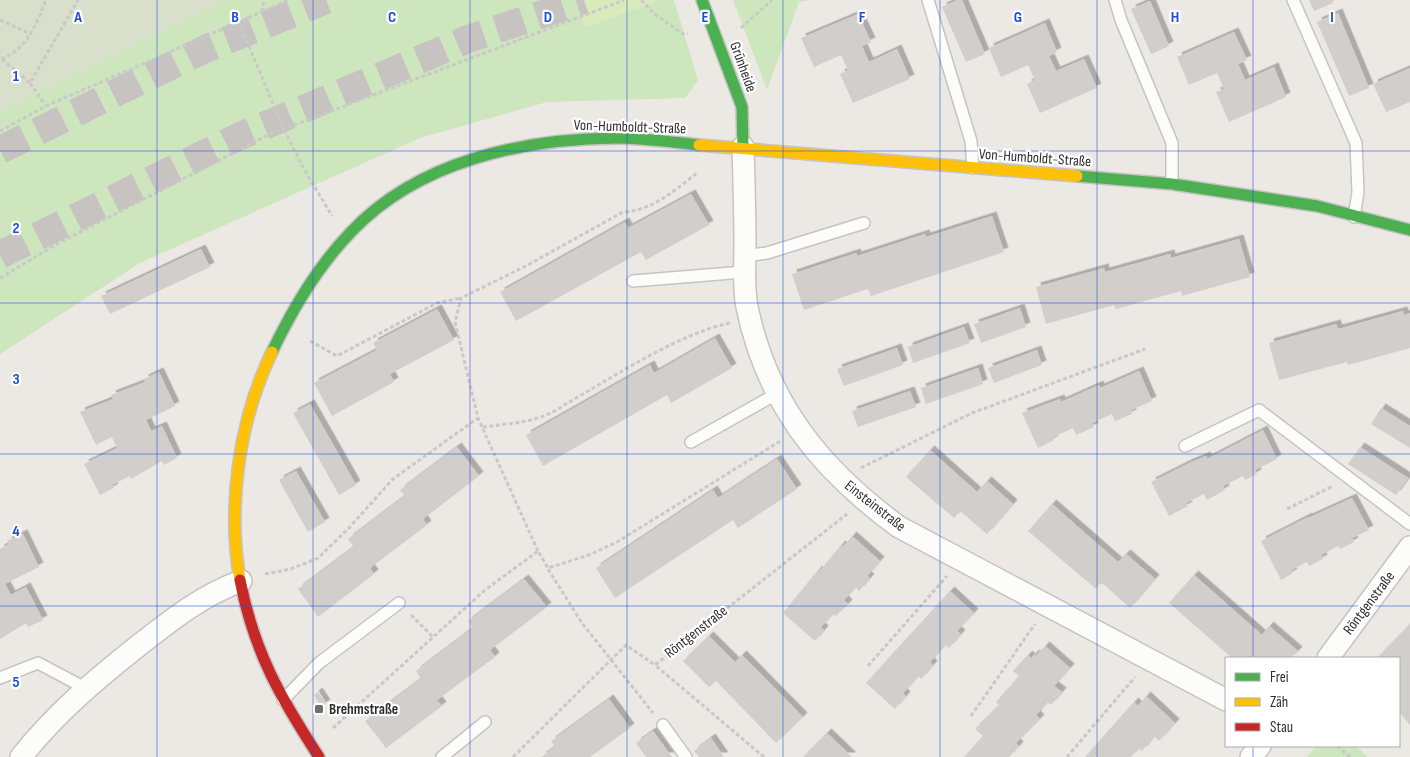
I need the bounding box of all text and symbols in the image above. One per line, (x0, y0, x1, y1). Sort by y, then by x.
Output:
text: A (73, 8, 82, 27)
text: B (231, 8, 239, 27)
text: C (388, 8, 396, 27)
text: D (544, 8, 552, 27)
text: E (702, 8, 709, 27)
text: F (859, 8, 866, 27)
text: G (1014, 8, 1022, 27)
text: H (1171, 8, 1179, 27)
text: I (1330, 8, 1334, 27)
street label: Grünheide (725, 39, 761, 95)
text: 1 (13, 67, 20, 86)
street label: Von-Humboldt-Straße (573, 116, 687, 138)
street label: Von-Humboldt-Straße (978, 145, 1092, 171)
text: 2 (12, 219, 20, 238)
text: 3 (12, 370, 20, 389)
street label: Einsteinstraße (841, 476, 909, 536)
text: 4 (12, 522, 20, 541)
street label: Röntgenstraße (1339, 567, 1399, 639)
street label: Röntgenstraße (661, 602, 731, 662)
legend (1225, 657, 1400, 747)
text: Frei (1270, 668, 1289, 687)
text: 5 (12, 673, 20, 692)
text: Zäh (1270, 693, 1288, 712)
place label: Brehmstraße (329, 700, 398, 719)
marker: Brehmstraße (313, 703, 325, 715)
text: Stau (1270, 718, 1293, 737)

